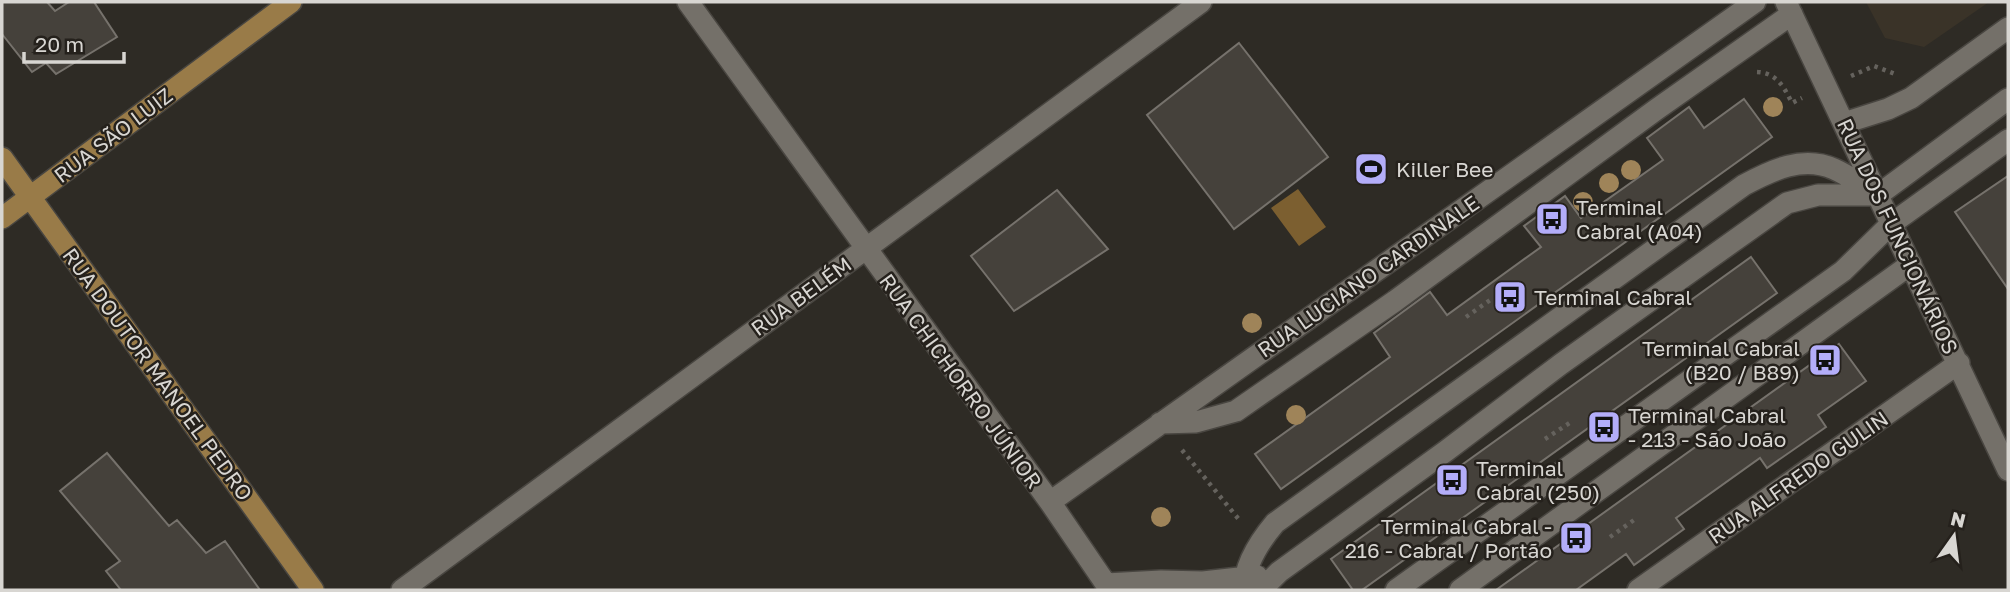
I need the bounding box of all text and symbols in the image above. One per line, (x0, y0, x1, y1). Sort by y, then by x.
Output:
scale bar (24, 21, 124, 65)
text: 20 m (35, 31, 84, 57)
street label: RUA SÃO LUIZ (49, 82, 177, 188)
street label: RUA DOS FUNCIONÁRIOS (1832, 114, 1964, 358)
sports icon: Killer Bee (1352, 150, 1390, 188)
place label: Killer Bee (1396, 156, 1493, 182)
street label: RUA LUCIANO CARDINALE (1252, 189, 1484, 363)
place label: Terminal Cabral (A04) (1576, 194, 1703, 244)
bus stop icon: Terminal Cabral (A04) (1533, 200, 1571, 238)
street label: RUA DOUTOR MANOEL PEDRO (58, 243, 258, 505)
street label: RUA BELÉM (746, 251, 856, 341)
street label: RUA CHICHORRO JÚNIOR (874, 268, 1048, 494)
bus stop icon: Terminal Cabral (1491, 278, 1529, 316)
place label: Terminal Cabral (1534, 284, 1692, 310)
place label: Terminal Cabral (B20 / B89) (1642, 335, 1800, 385)
bus stop icon: Terminal Cabral (B20 / B89) (1806, 341, 1844, 379)
place label: Terminal Cabral - 213 - São João (1628, 402, 1786, 452)
street label: RUA ALFREDO GULIN (1703, 405, 1893, 549)
bus stop icon: Terminal Cabral - 213 - São João (1585, 408, 1623, 446)
place label: Terminal Cabral (250) (1476, 455, 1600, 505)
bus stop icon: Terminal Cabral (250) (1433, 461, 1471, 499)
north arrow (1919, 501, 1989, 571)
text: N (1948, 506, 1968, 532)
place label: Terminal Cabral - 216 - Cabral / Portão (1345, 513, 1552, 563)
bus stop icon: Terminal Cabral - 216 - Cabral / Portão (1557, 519, 1595, 557)

